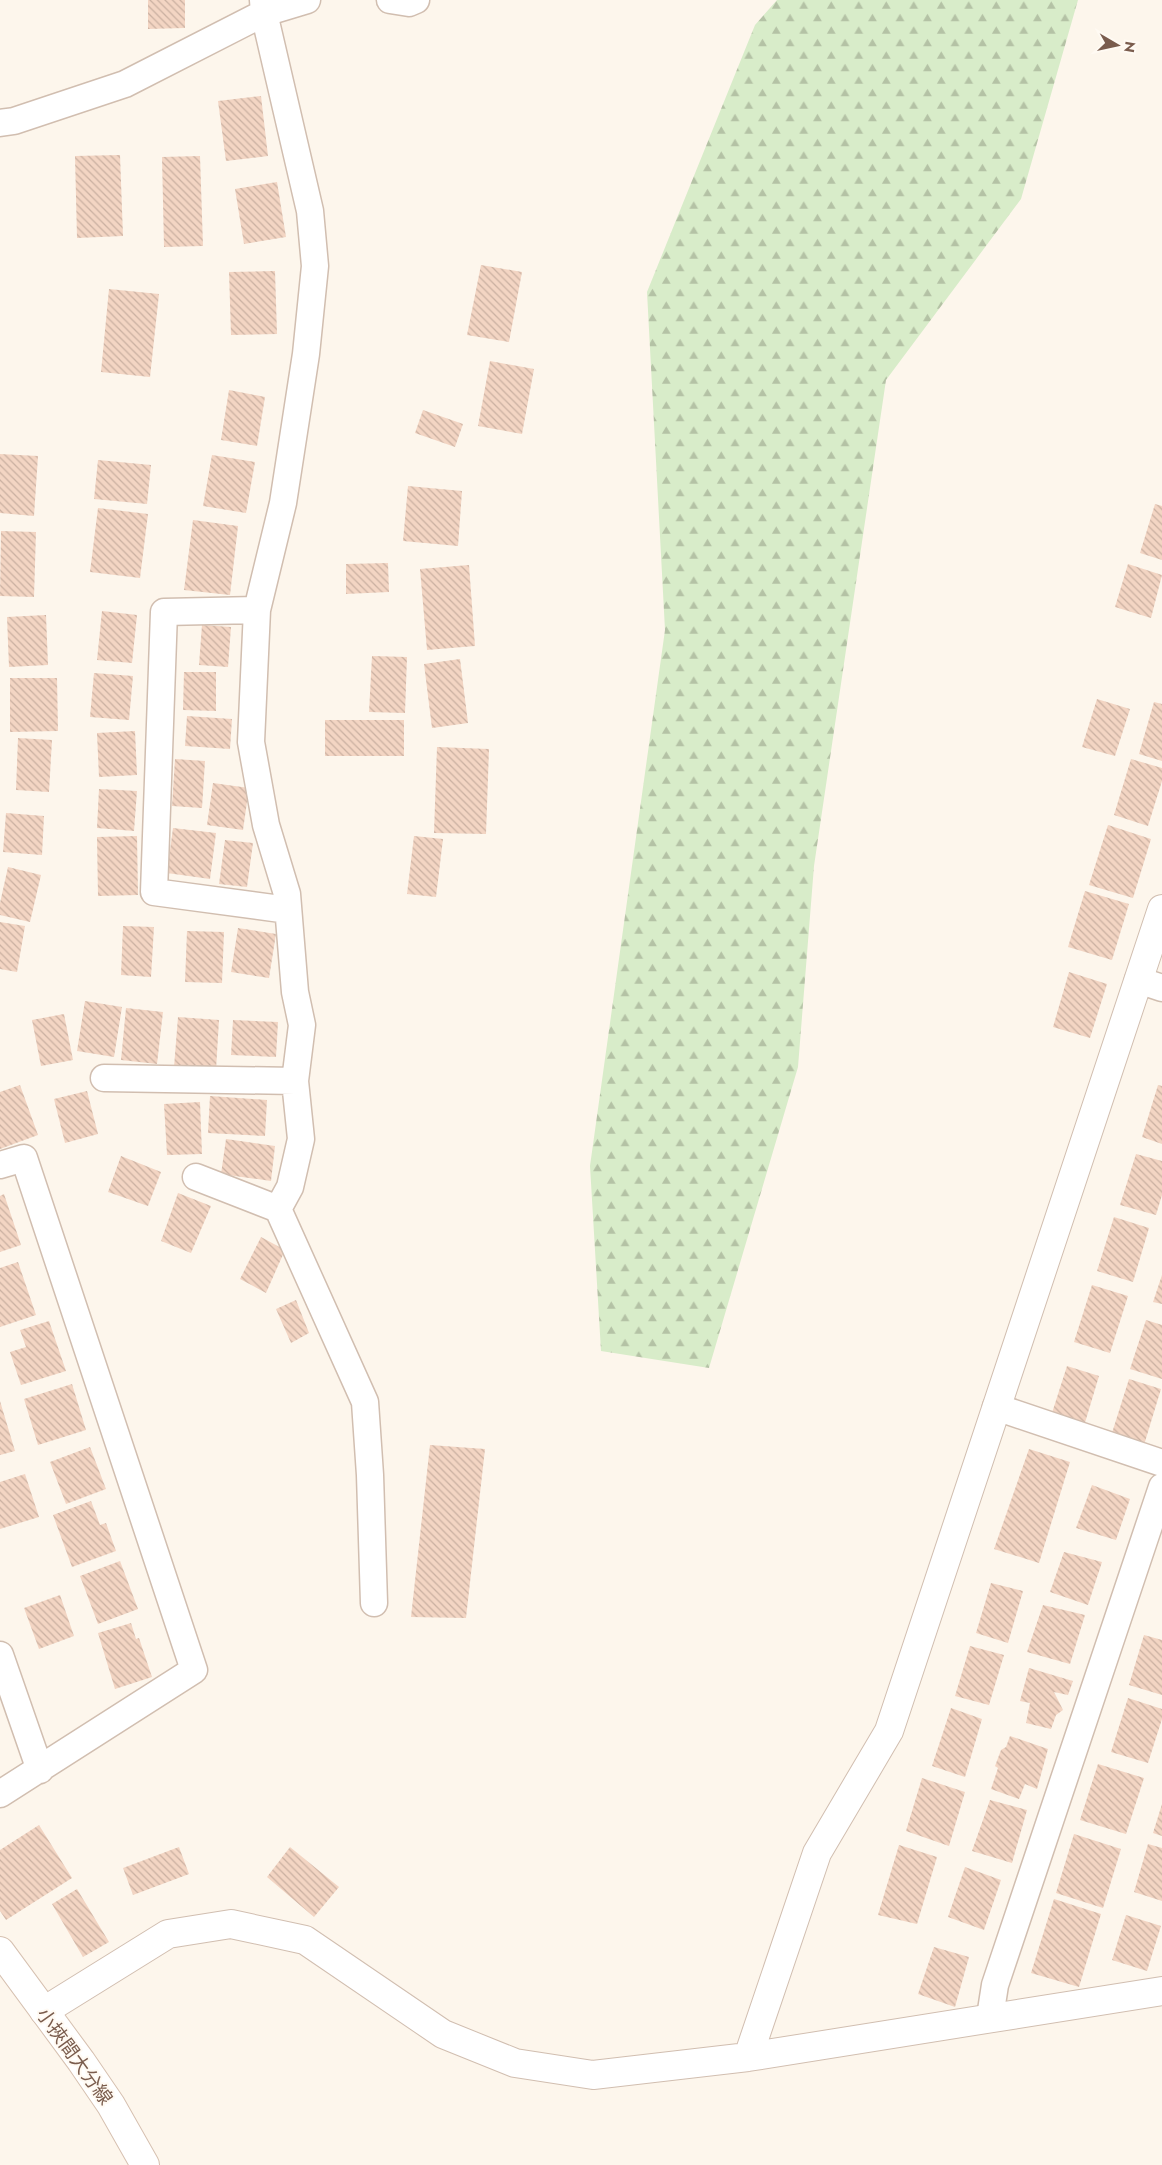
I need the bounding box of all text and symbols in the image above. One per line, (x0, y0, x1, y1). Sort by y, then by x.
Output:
north arrow (1092, 20, 1142, 70)
text: N (1119, 40, 1141, 54)
street label: 小挾間大分線 (30, 2002, 119, 2110)

